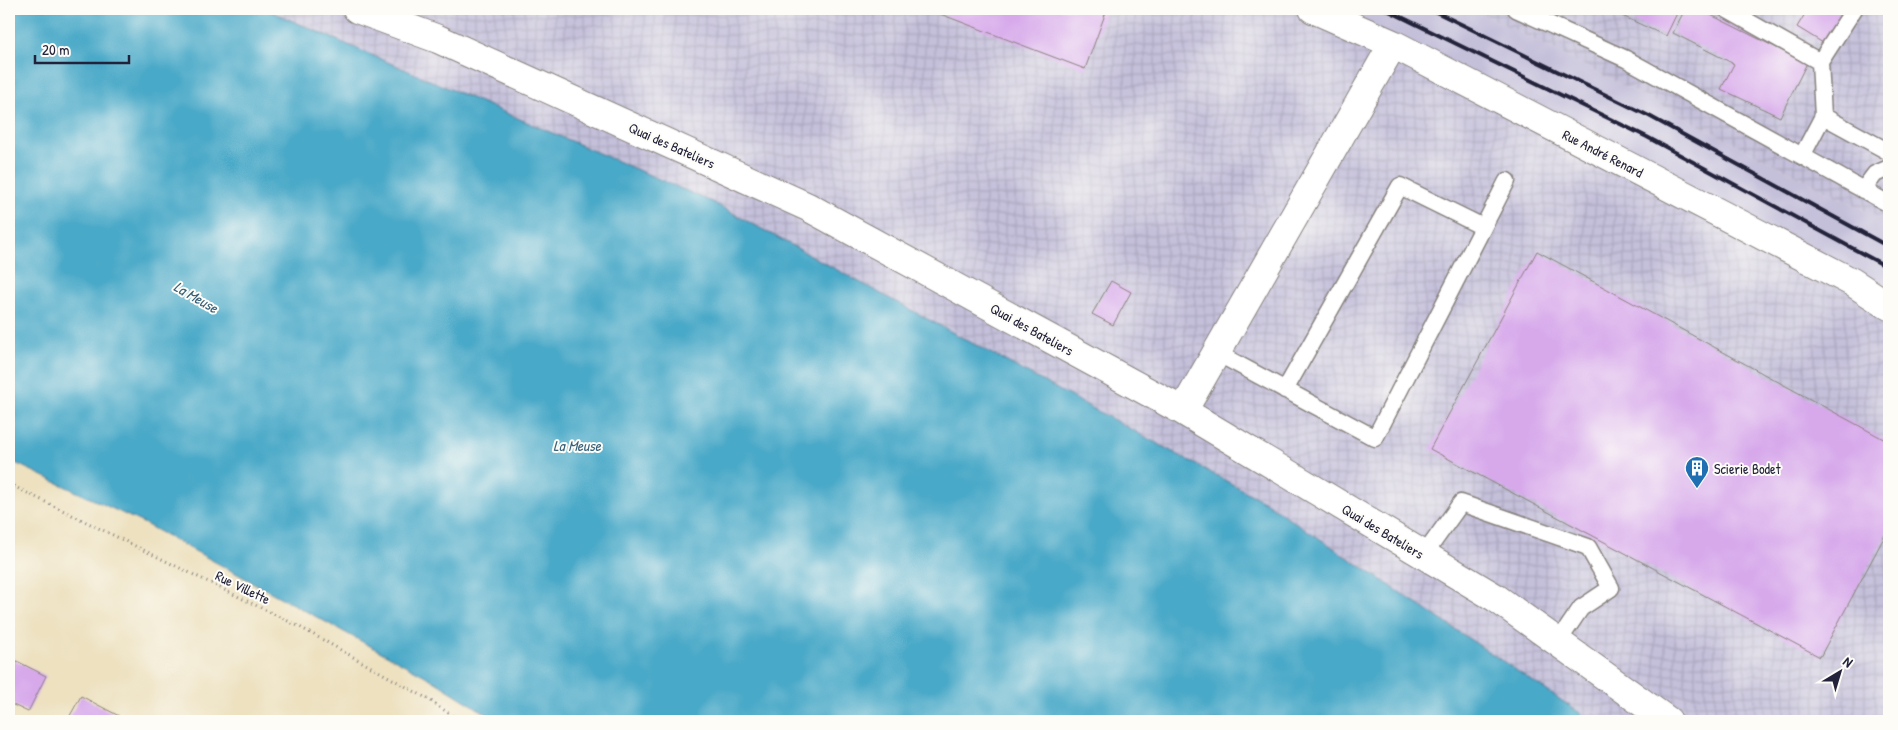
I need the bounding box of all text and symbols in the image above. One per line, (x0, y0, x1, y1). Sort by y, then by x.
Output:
scale bar (35, 32, 129, 64)
text: 20 m (42, 39, 69, 60)
street label: Quai des Bateliers (626, 118, 718, 172)
street label: Rue André Renard (1559, 125, 1647, 182)
water label: La Meuse (170, 276, 223, 318)
street label: Quai des Bateliers (987, 298, 1077, 360)
water label: La Meuse (553, 435, 602, 456)
building icon: Scierie Bodet (1684, 455, 1710, 489)
place label: Scierie Bodet (1714, 459, 1781, 478)
street label: Quai des Bateliers (1338, 499, 1428, 563)
street label: Rue Villette (213, 566, 274, 609)
north arrow (1816, 648, 1866, 698)
text: N (1840, 652, 1858, 671)

